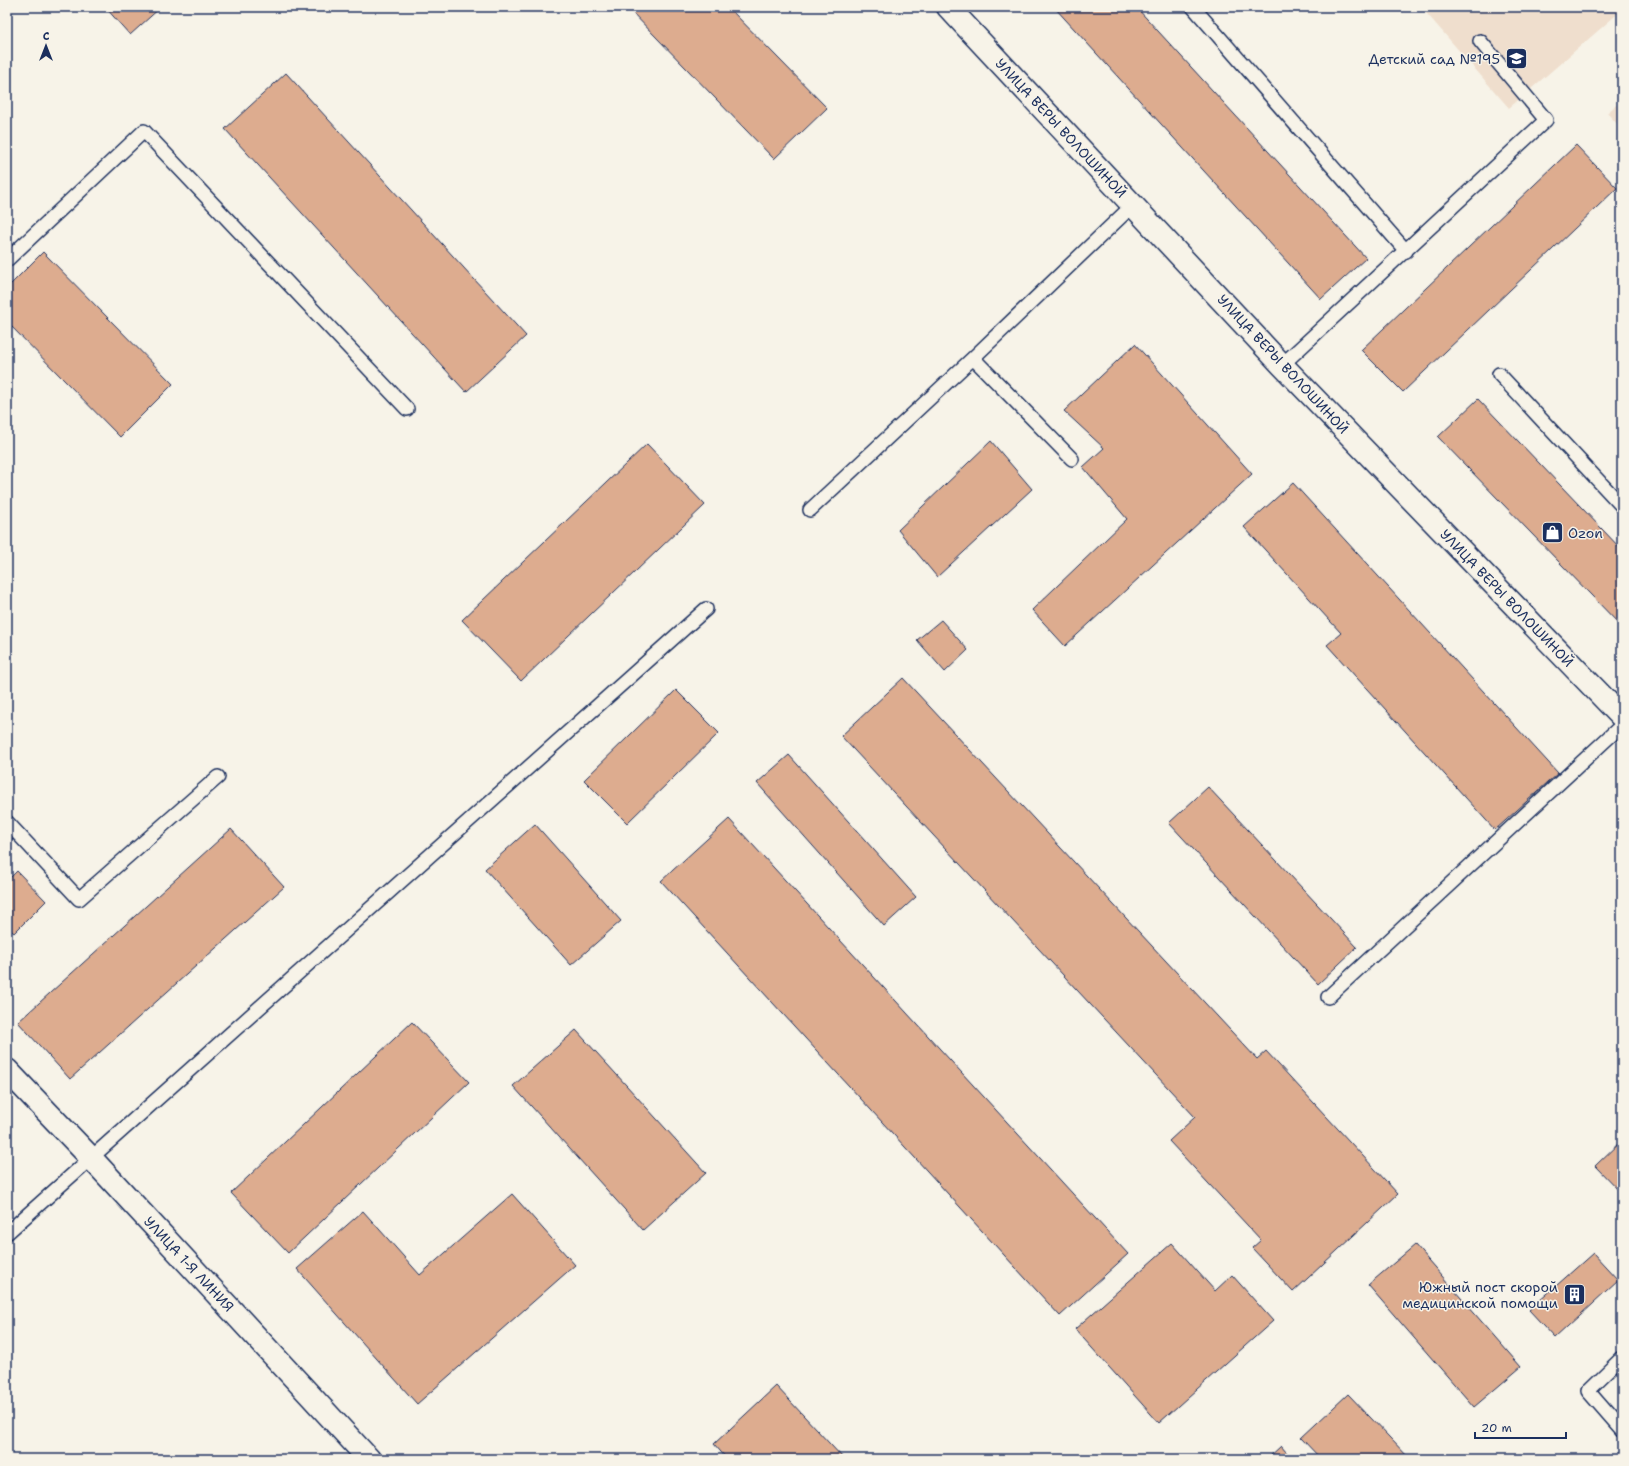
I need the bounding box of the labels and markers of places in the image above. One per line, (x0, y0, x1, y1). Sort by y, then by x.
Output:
school or university icon: Детский сад №195 (1503, 46, 1529, 72)
place label: Детский сад №195 (1369, 50, 1500, 68)
shop icon: Ozon (1540, 520, 1566, 546)
place label: Ozon (1568, 524, 1603, 542)
place label: Южный пост скорой медицинской помощи (1402, 1278, 1558, 1312)
building icon: Южный пост скорой медицинской помощи (1561, 1282, 1587, 1308)

